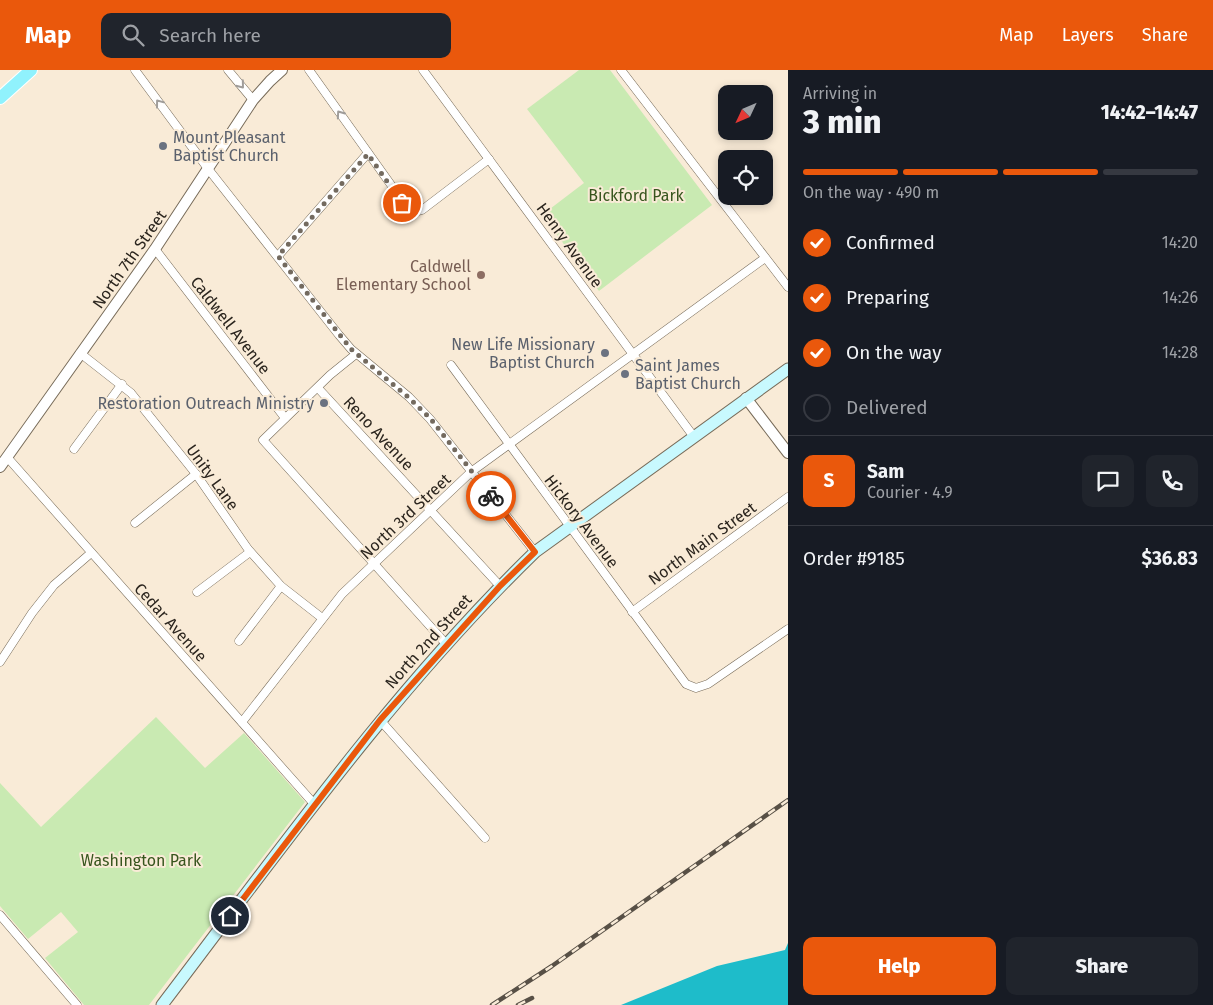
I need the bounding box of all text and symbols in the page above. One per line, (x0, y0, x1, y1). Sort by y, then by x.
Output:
search box (101, 13, 451, 58)
text: Map (25, 21, 71, 49)
icon: search (119, 21, 147, 49)
text: Search here (159, 24, 261, 47)
text: Map (999, 24, 1034, 46)
text: Layers (1062, 24, 1114, 46)
text: Share (1142, 24, 1188, 46)
one-way arrow (235, 79, 243, 88)
text: Arriving in (803, 84, 877, 103)
north arrow (718, 85, 772, 140)
map controls (718, 85, 773, 205)
one-way arrow (156, 99, 165, 109)
text: 14:42–14:47 (1101, 101, 1198, 124)
text: 3 min (803, 103, 881, 141)
one-way arrow (336, 110, 346, 119)
place label: Mount Pleasant Baptist Church (173, 128, 286, 165)
marker: Mount Pleasant Baptist Church (157, 140, 169, 152)
button: locate (718, 150, 773, 205)
pin (381, 182, 423, 224)
text: On the way · 490 m (803, 183, 939, 202)
park label: Bickford Park (588, 186, 685, 205)
icon: bag (388, 189, 416, 217)
street label: Henry Avenue (532, 199, 607, 291)
street label: North 7th Street (88, 206, 171, 312)
icon: check (803, 229, 831, 257)
text: Confirmed (846, 231, 935, 254)
text: 14:20 (1162, 233, 1198, 252)
place label: Caldwell Elementary School (336, 257, 471, 294)
marker: Caldwell Elementary School (475, 269, 487, 281)
street label: Caldwell Avenue (187, 273, 275, 378)
icon: check (803, 284, 831, 312)
text: Preparing (846, 286, 929, 309)
text: 14:26 (1162, 288, 1198, 307)
place label: New Life Missionary Baptist Church (451, 335, 595, 372)
icon: check (803, 339, 831, 367)
text: On the way (846, 341, 942, 364)
text: 14:28 (1162, 343, 1198, 362)
marker: New Life Missionary Baptist Church (599, 347, 611, 359)
place label: Saint James Baptist Church (635, 356, 741, 393)
marker: Saint James Baptist Church (619, 368, 631, 380)
street label: Reno Avenue (340, 392, 418, 474)
place label: Restoration Outreach Ministry (97, 394, 314, 413)
text: Delivered (846, 396, 928, 419)
marker: Restoration Outreach Ministry (318, 397, 330, 409)
street label: Unity Lane (182, 441, 243, 514)
button: chat (1082, 455, 1134, 507)
button: phone (1146, 455, 1198, 507)
text: Sam (867, 460, 904, 483)
street label: North 3rd Street (356, 469, 455, 563)
text: S (824, 469, 834, 492)
courier (466, 471, 516, 521)
street label: Hickory Avenue (540, 471, 623, 572)
icon: bike (477, 482, 505, 510)
text: Courier · 4.9 (867, 483, 953, 502)
street label: North Main Street (645, 498, 760, 589)
text: Order #9185 (803, 547, 905, 570)
text: $36.83 (1141, 547, 1198, 570)
street label: Cedar Avenue (130, 579, 211, 666)
street label: North 2nd Street (381, 590, 476, 692)
park label: Washington Park (81, 851, 202, 870)
pin (209, 895, 251, 937)
icon: home (216, 902, 244, 930)
button: Help (803, 937, 996, 995)
button: Share (1006, 937, 1198, 995)

